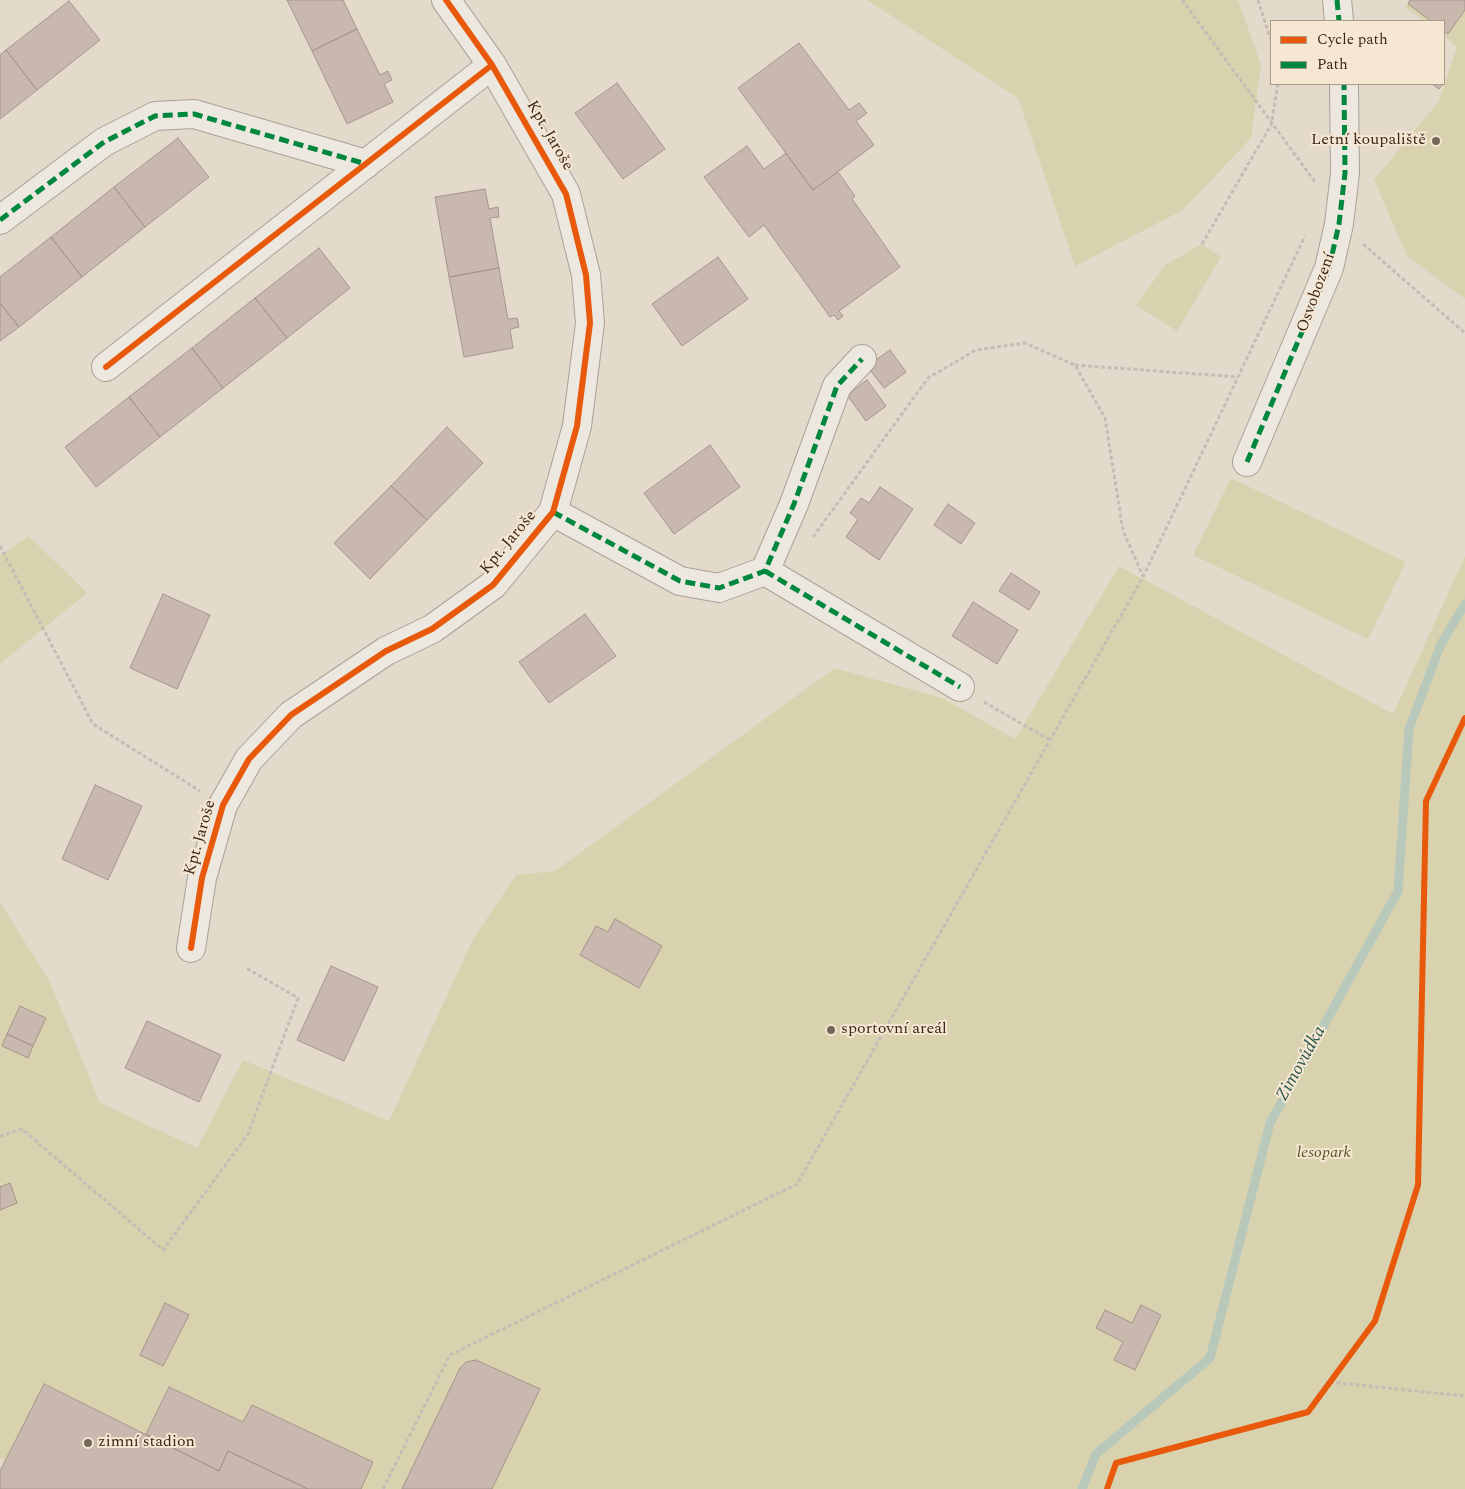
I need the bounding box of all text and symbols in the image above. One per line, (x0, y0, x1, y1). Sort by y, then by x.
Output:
legend (1270, 20, 1445, 85)
text: Cycle path (1317, 28, 1388, 51)
text: Path (1317, 53, 1348, 76)
street label: Kpt. Jaroše (521, 98, 577, 174)
place label: Letní koupaliště (1311, 131, 1426, 151)
marker: Letní koupaliště (1430, 135, 1442, 147)
street label: Osvobození (1294, 251, 1340, 335)
street label: Kpt. Jaroše (477, 507, 541, 579)
street label: Kpt. Jaroše (181, 798, 221, 878)
place label: sportovní areál (841, 1020, 947, 1040)
water label: Zimovůdka (1273, 1023, 1331, 1105)
marker: sportovní areál (825, 1024, 837, 1036)
park label: lesopark (1297, 1144, 1351, 1164)
place label: zimní stadion (98, 1433, 195, 1453)
marker: zimní stadion (82, 1437, 94, 1449)

